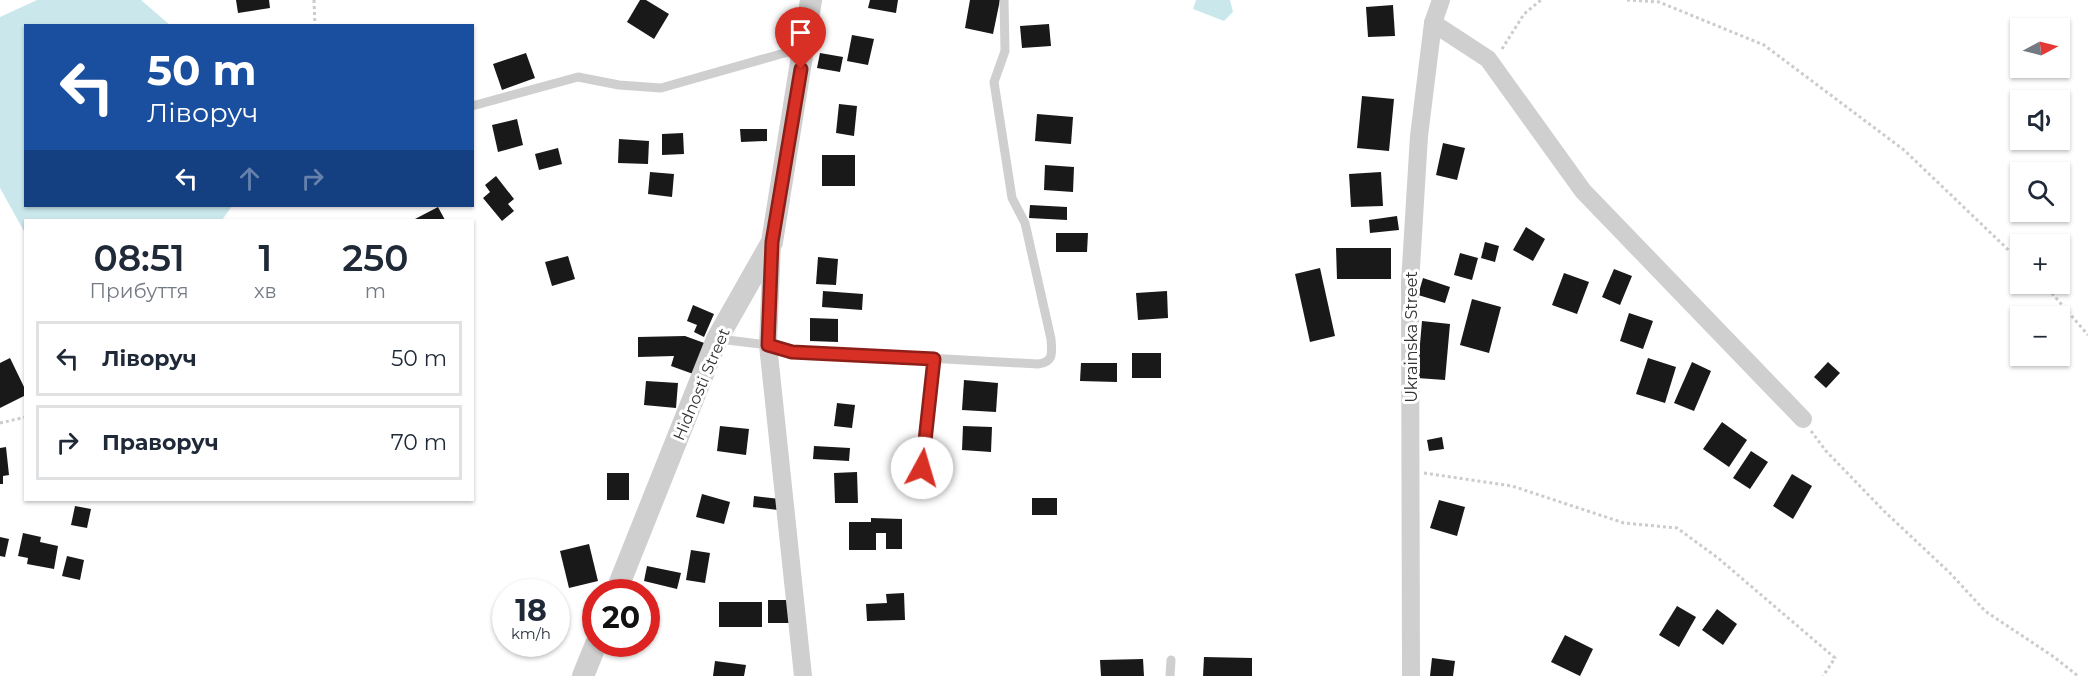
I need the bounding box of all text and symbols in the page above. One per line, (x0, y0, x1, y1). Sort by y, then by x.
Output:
pin (775, 7, 826, 69)
icon: arrive (784, 16, 817, 49)
north arrow (2010, 18, 2070, 78)
map controls (2010, 18, 2070, 366)
text: 50 m (147, 44, 256, 96)
icon: left (48, 48, 126, 126)
button: sound (2010, 90, 2070, 150)
text: Ліворуч (147, 96, 259, 129)
icon: left (170, 162, 203, 195)
icon: ahead (233, 162, 266, 195)
icon: right (296, 162, 329, 195)
button: search (2010, 162, 2070, 222)
button: + (2010, 234, 2070, 294)
text: 08:51 (93, 236, 185, 280)
text: 1 (259, 236, 272, 280)
text: 250 (342, 236, 409, 280)
street label: Ukrainska Street (1402, 271, 1421, 403)
text: Прибуття (90, 279, 189, 303)
text: хв (254, 279, 277, 303)
text: m (365, 279, 386, 303)
button: − (2010, 306, 2070, 366)
street label: Hidnosti Street (669, 325, 734, 443)
icon: left (51, 342, 84, 375)
text: Ліворуч (102, 345, 197, 372)
text: 50 m (391, 345, 447, 372)
icon: right (51, 426, 84, 459)
text: Праворуч (102, 429, 219, 456)
text: 70 m (391, 429, 447, 456)
position arrow (890, 436, 954, 500)
speed limit sign: 20 (582, 579, 660, 657)
text: 18 (515, 592, 547, 629)
text: km/h (511, 624, 551, 643)

